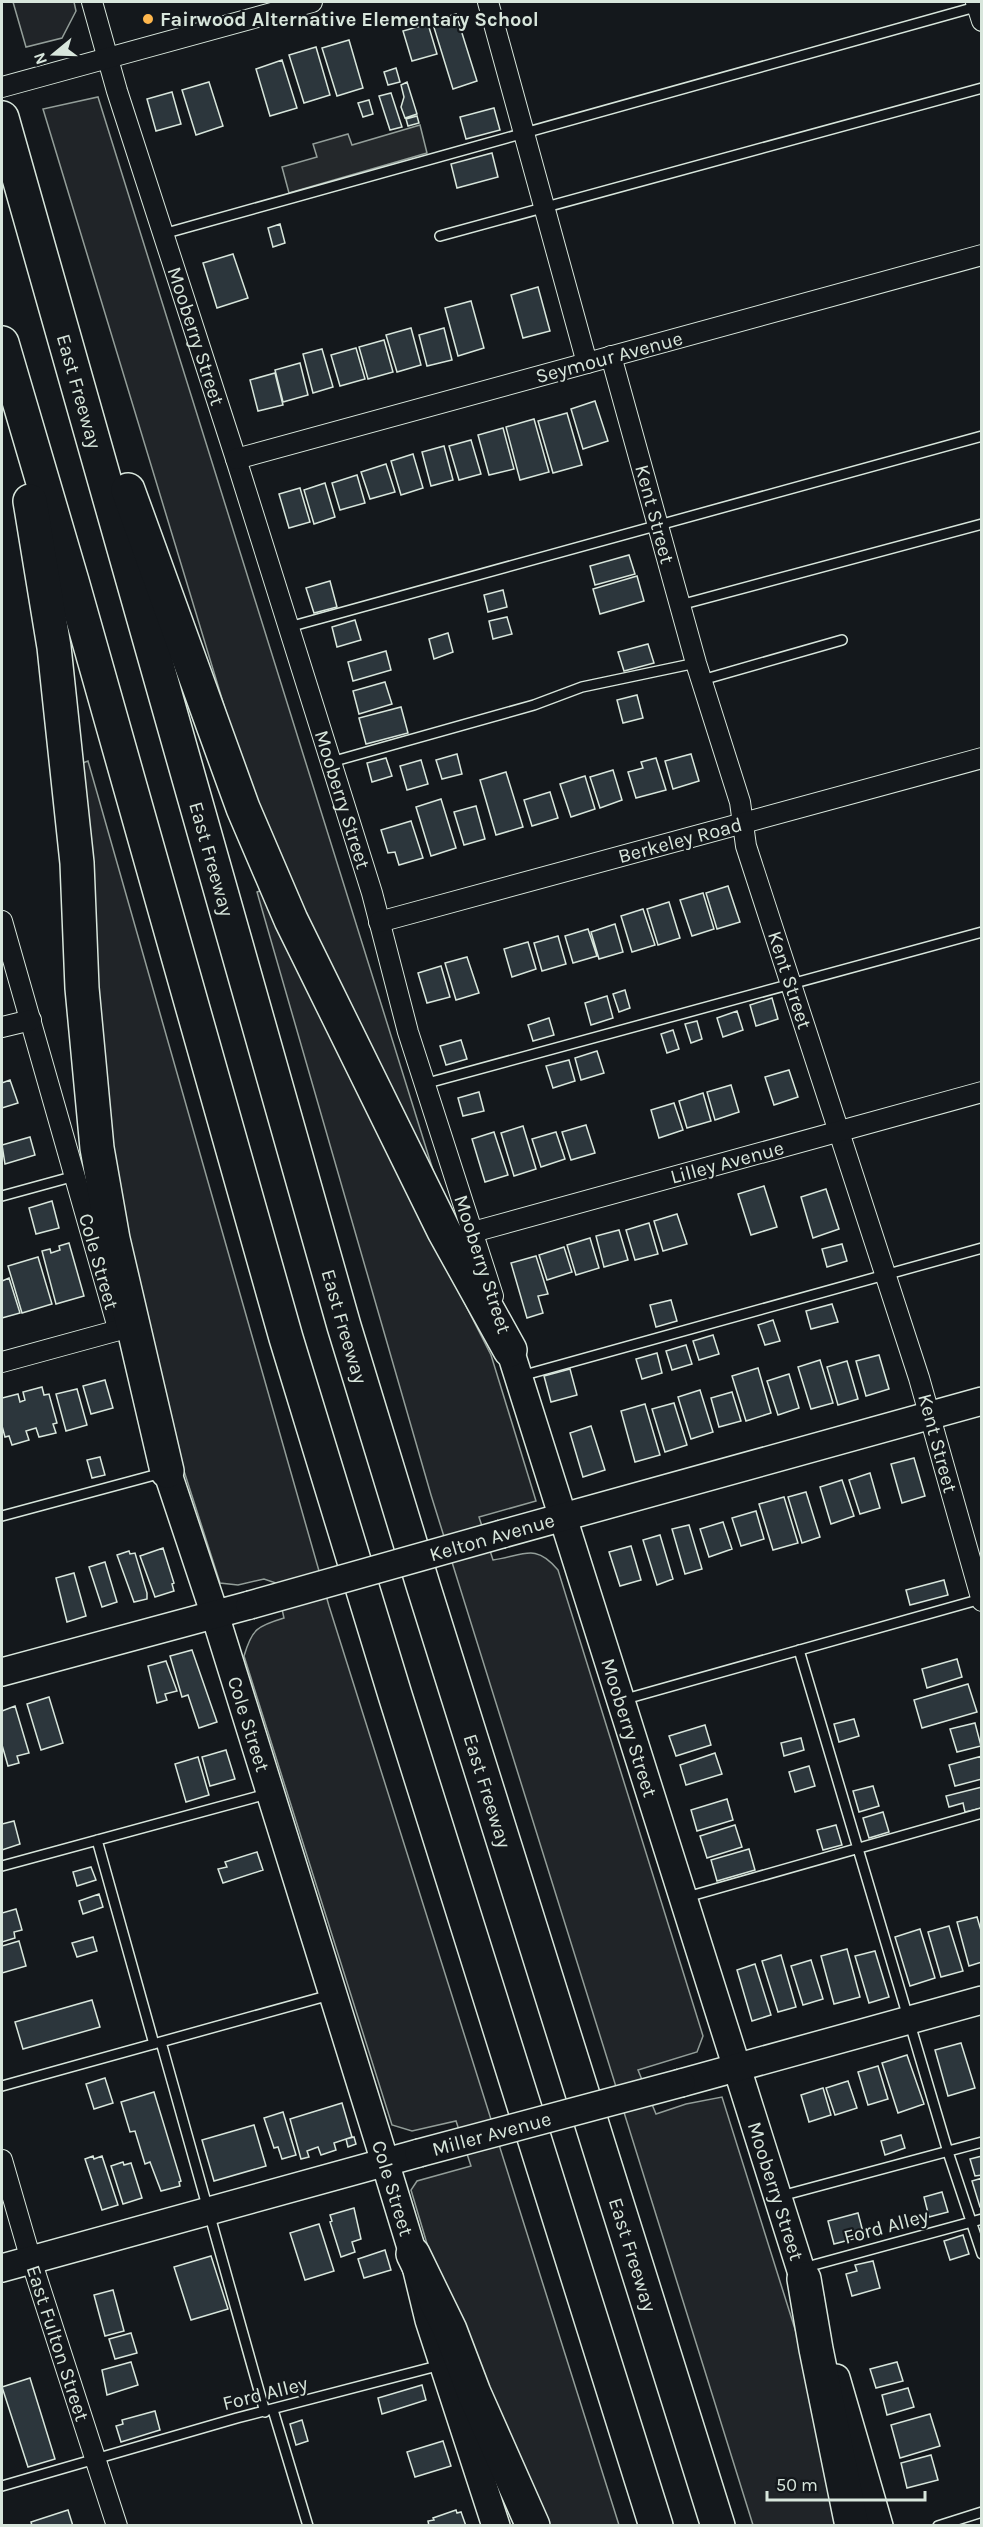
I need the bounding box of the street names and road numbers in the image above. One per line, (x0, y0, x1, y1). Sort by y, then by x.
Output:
street label: Mooberry Street (163, 264, 229, 409)
street label: Seymour Avenue (533, 327, 685, 388)
street label: East Freeway (52, 331, 106, 451)
street label: Kent Street (630, 462, 679, 567)
street label: Mooberry Street (310, 727, 375, 872)
street label: East Freeway (184, 799, 238, 919)
street label: Berkeley Road (616, 813, 745, 868)
street label: Kent Street (763, 928, 816, 1033)
street label: Lilley Avenue (668, 1136, 786, 1189)
street label: Mooberry Street (449, 1192, 516, 1337)
street label: Cole Street (74, 1211, 123, 1313)
street label: East Freeway (317, 1267, 372, 1387)
street label: Kent Street (913, 1391, 962, 1496)
street label: Kelton Avenue (427, 1509, 557, 1566)
street label: Mooberry Street (596, 1655, 662, 1801)
street label: Cole Street (223, 1674, 274, 1775)
street label: East Freeway (458, 1731, 516, 1851)
street label: Miller Avenue (430, 2107, 554, 2161)
street label: Mooberry Street (743, 2119, 808, 2264)
street label: Cole Street (367, 2138, 418, 2239)
street label: East Freeway (604, 2195, 661, 2315)
street label: Ford Alley (841, 2204, 931, 2249)
street label: East Fulton Street (21, 2262, 94, 2425)
street label: Ford Alley (220, 2372, 310, 2415)

